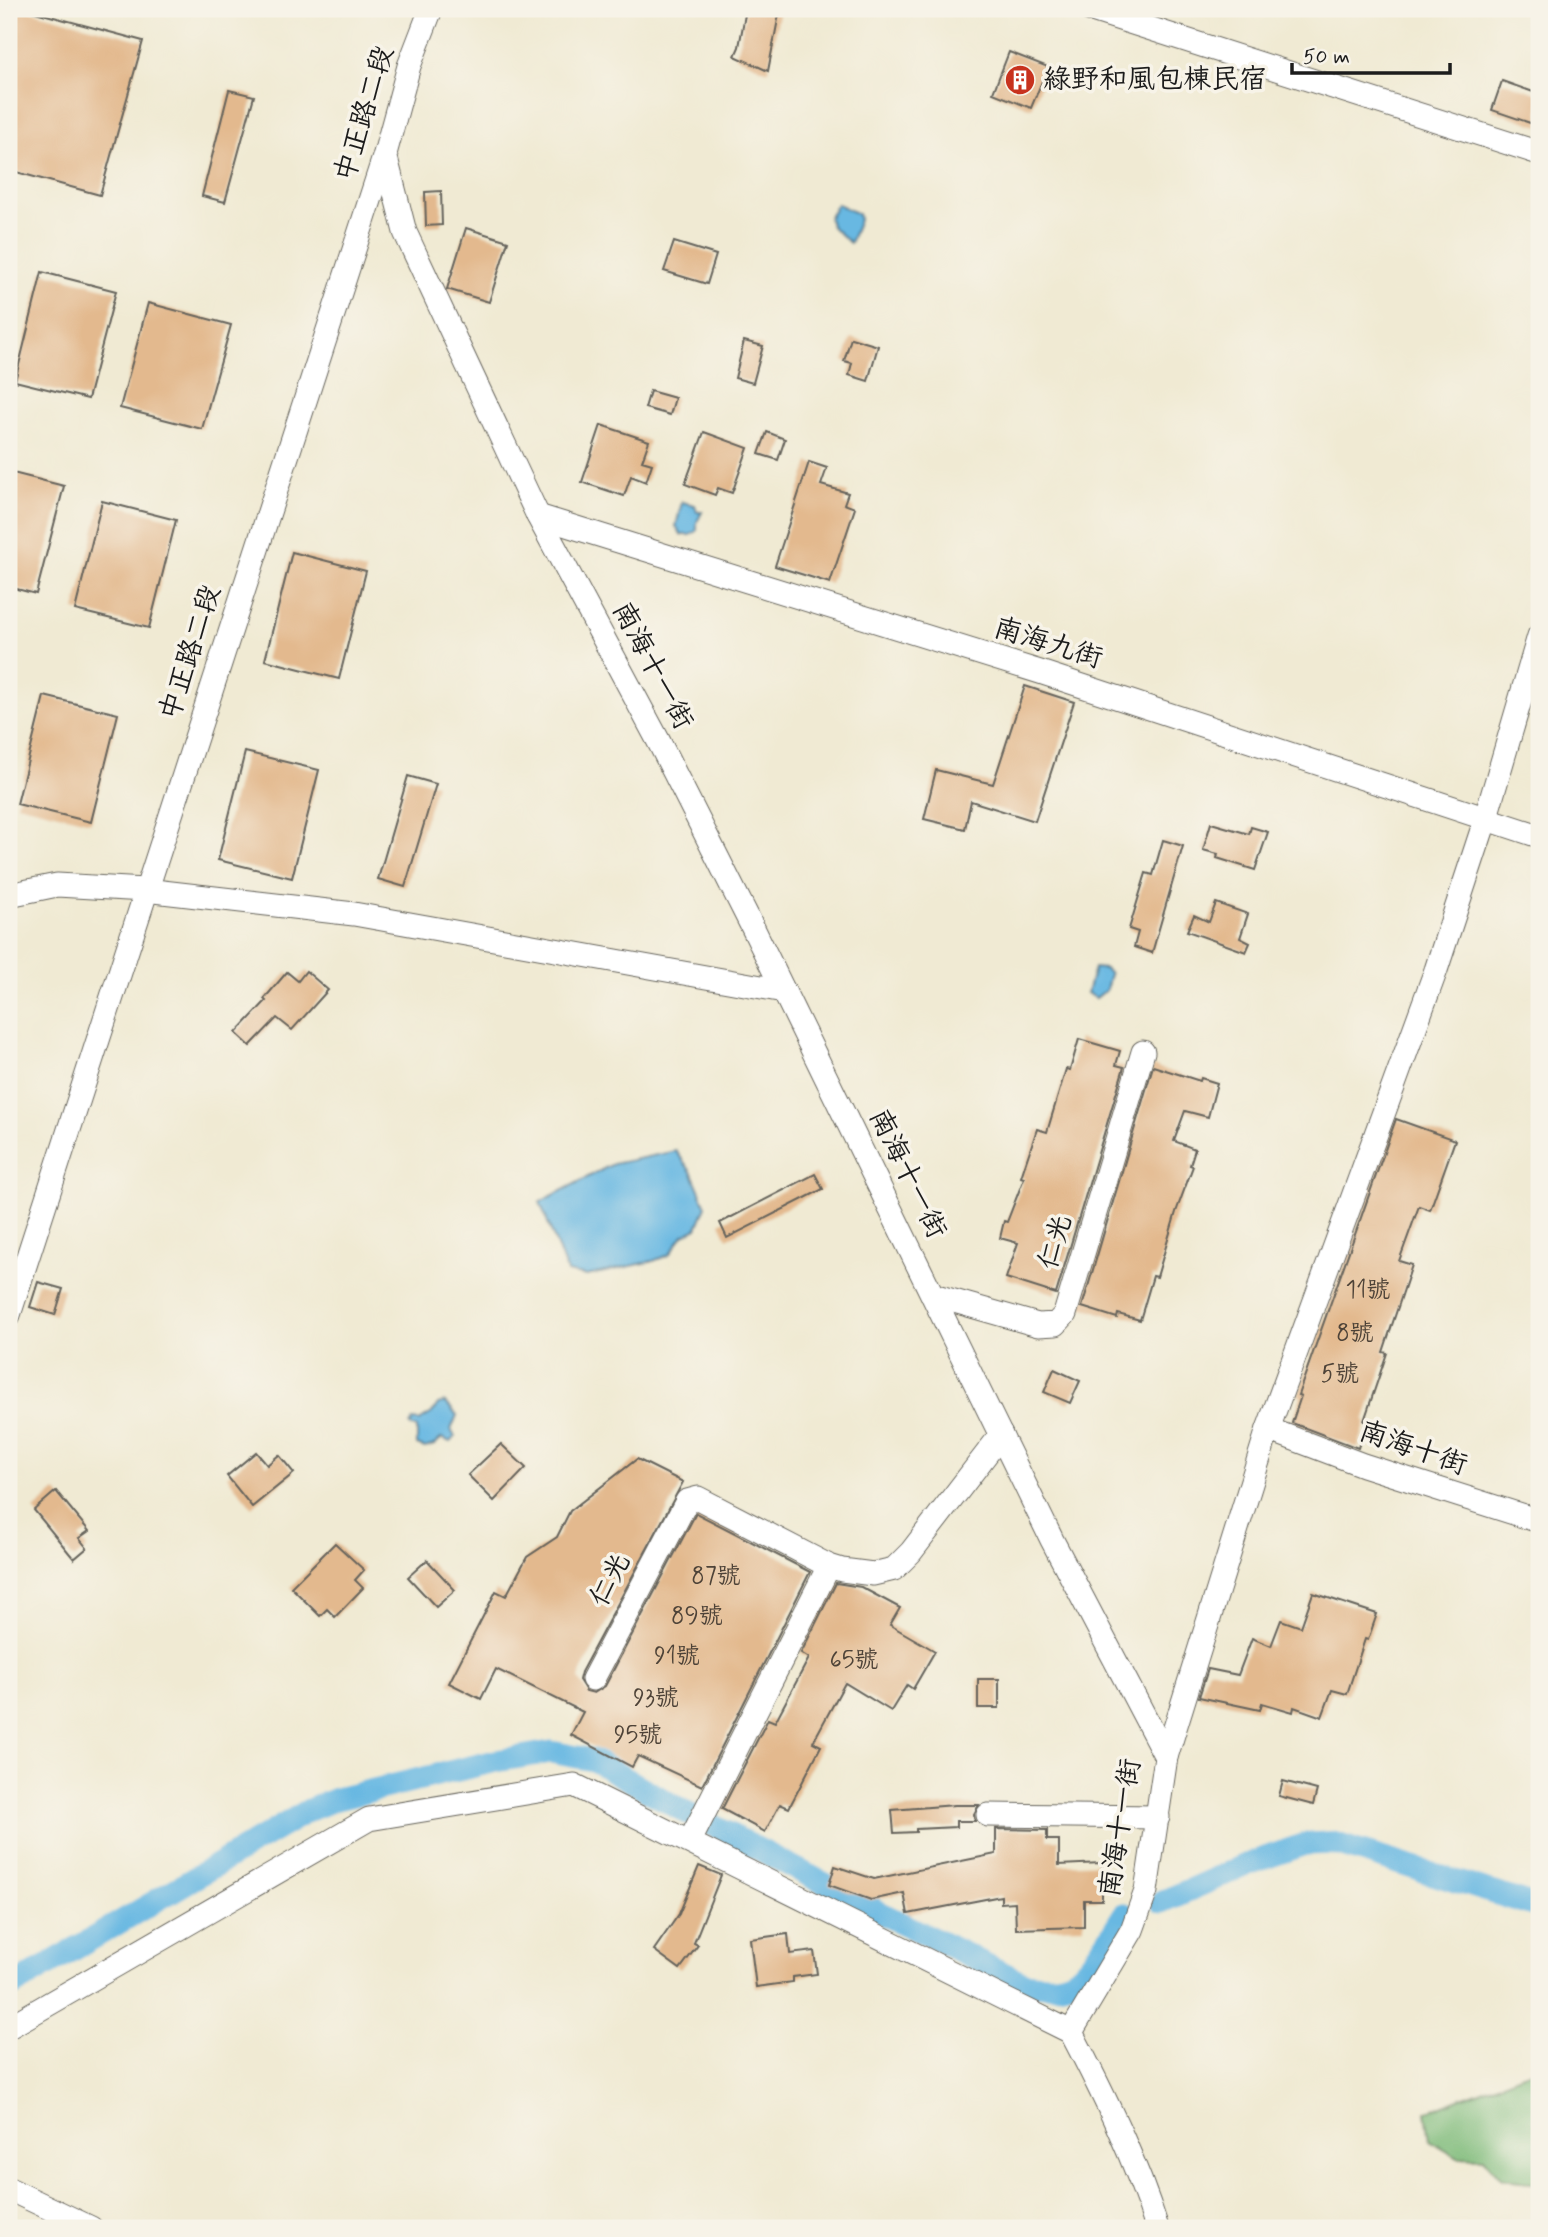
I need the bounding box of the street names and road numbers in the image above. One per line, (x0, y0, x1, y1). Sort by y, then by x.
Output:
street label: 中正路二段 (327, 42, 403, 186)
street label: 中正路二段 (152, 581, 230, 725)
street label: 南海十一街 (603, 596, 701, 736)
street label: 南海九街 (989, 610, 1107, 678)
street label: 南海十一街 (860, 1103, 954, 1245)
street label: 仁光 (1030, 1210, 1082, 1274)
street label: 南海十街 (1354, 1413, 1472, 1485)
street label: 仁光 (582, 1547, 640, 1613)
street label: 南海十一街 (1092, 1756, 1150, 1900)

